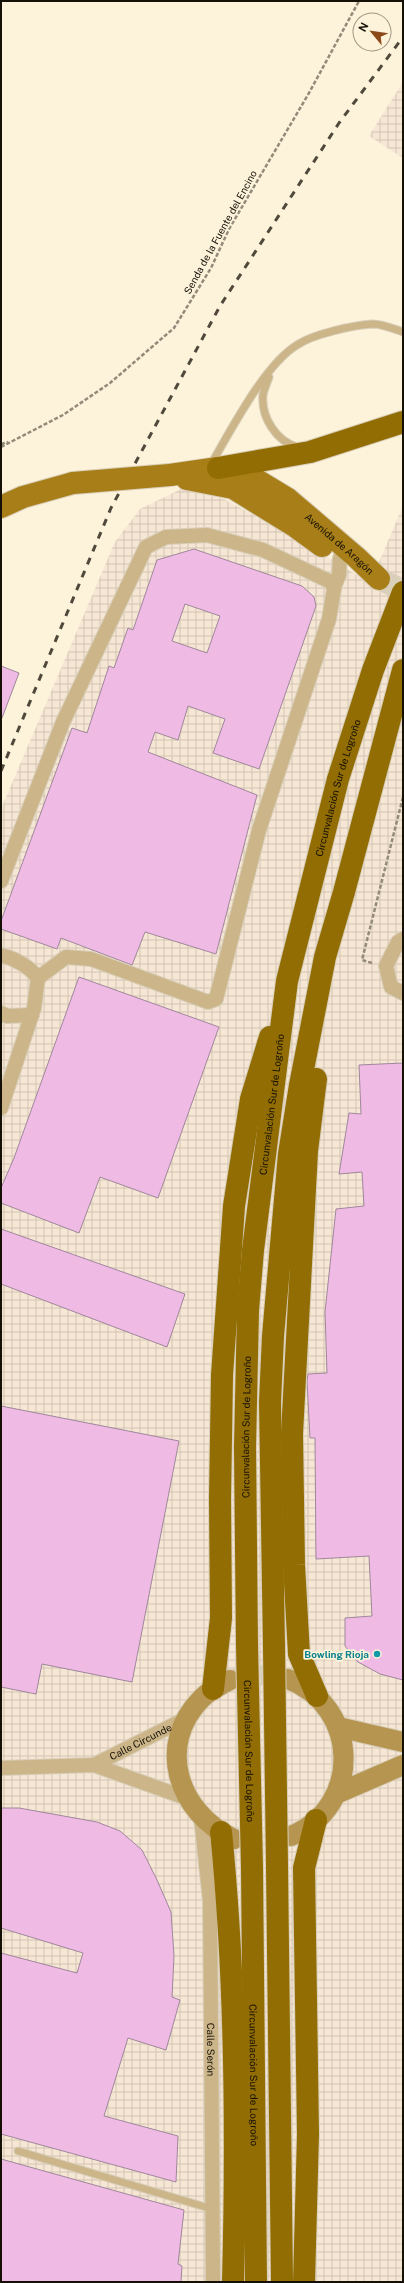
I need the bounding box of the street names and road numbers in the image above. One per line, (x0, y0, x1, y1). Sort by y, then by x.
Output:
street label: Senda de la Fuente del Encino (181, 168, 259, 296)
street label: Avenida de Aragón (303, 510, 376, 577)
street label: Circunvalación Sur de Logroño (313, 717, 363, 858)
street label: Circunvalación Sur de Logroño (257, 1033, 286, 1176)
street label: Circunvalación Sur de Logroño (239, 1355, 253, 1498)
street label: Circunvalación Sur de Logroño (242, 1680, 257, 1822)
street label: Calle Circunde (107, 1721, 174, 1762)
street label: Circunvalación Sur de Logroño (247, 2004, 261, 2146)
street label: Calle Serón (205, 2023, 217, 2077)

